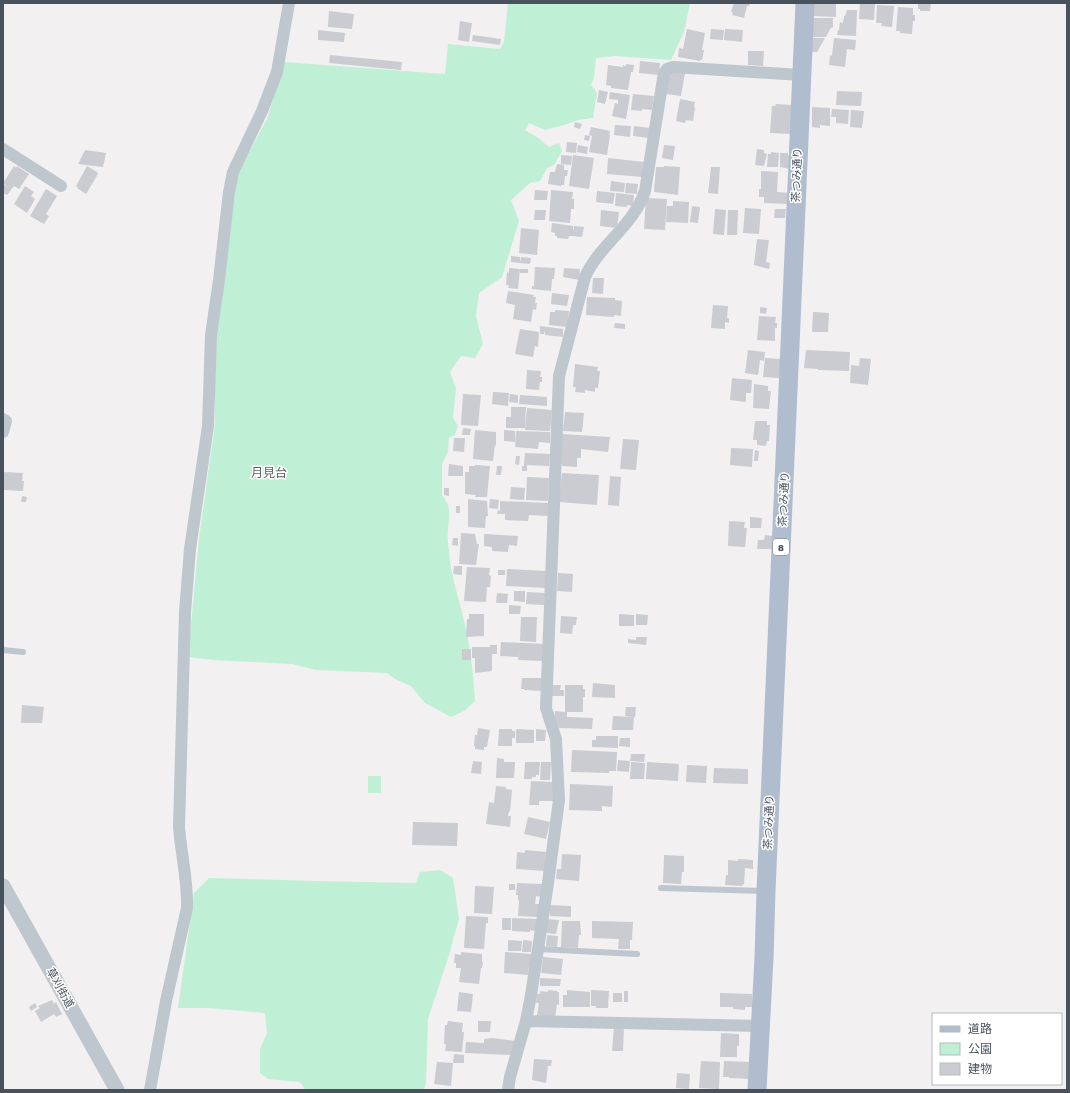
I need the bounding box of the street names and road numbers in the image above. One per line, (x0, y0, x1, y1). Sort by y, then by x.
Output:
street label: 茶つみ通り (790, 147, 804, 203)
street label: 茶つみ通り (776, 471, 792, 527)
road number: 8 (773, 539, 789, 555)
street label: 茶つみ通り (762, 794, 776, 850)
street label: 草刈街道 (44, 966, 76, 1010)

